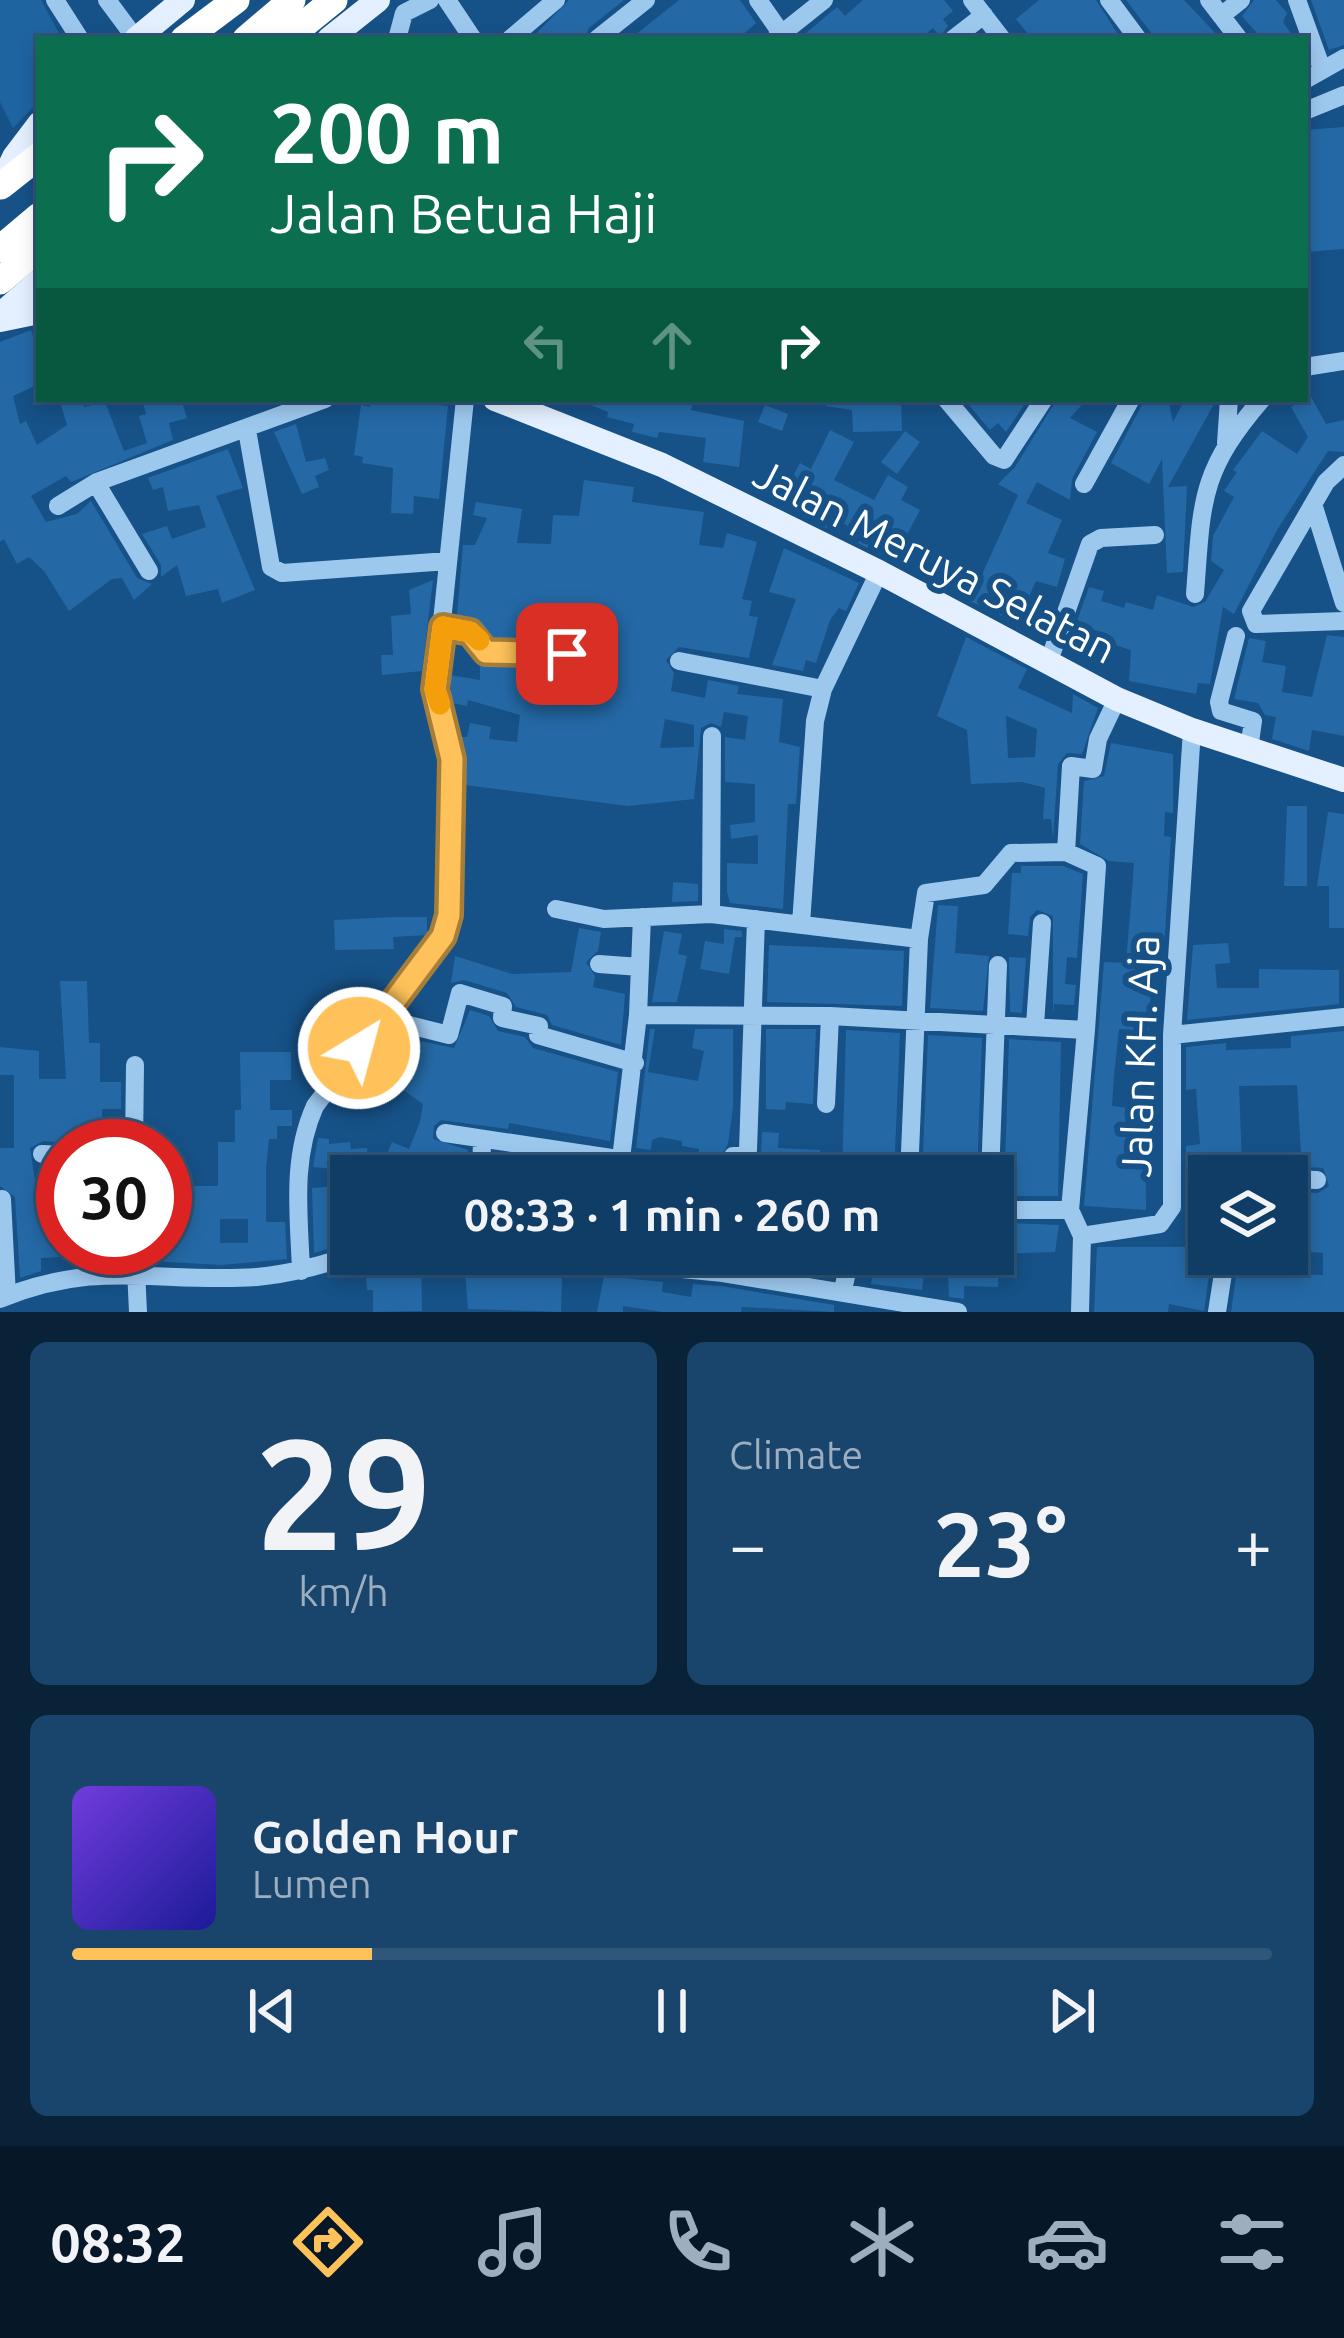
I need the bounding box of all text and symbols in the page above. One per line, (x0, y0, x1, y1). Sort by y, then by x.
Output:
icon: right (72, 84, 228, 240)
text: 200 m (270, 85, 504, 179)
text: Jalan Betua Haji (270, 183, 657, 243)
icon: left (513, 312, 579, 378)
icon: ahead (639, 312, 705, 378)
icon: right (765, 312, 831, 378)
street label: Jalan Meruya Selatan (747, 449, 1124, 672)
pin (516, 603, 618, 705)
icon: arrive (534, 621, 600, 687)
street label: Jalan KH. Aja (1112, 934, 1167, 1178)
position arrow (296, 985, 422, 1111)
speed limit sign: 30 (36, 1119, 192, 1275)
map controls (1188, 1155, 1308, 1275)
button: layers (1188, 1155, 1308, 1275)
text: 08:33 · 1 min · 260 m (464, 1189, 880, 1240)
text: 29 (256, 1405, 431, 1579)
text: Climate (729, 1433, 863, 1476)
text: 23° (934, 1493, 1067, 1594)
text: − (729, 1507, 766, 1581)
text: + (1235, 1507, 1272, 1581)
text: km/h (298, 1570, 389, 1613)
text: Golden Hour (252, 1811, 518, 1862)
text: Lumen (252, 1862, 372, 1905)
icon: previous (239, 1978, 305, 2044)
icon: pause (639, 1978, 705, 2044)
icon: next (1039, 1978, 1105, 2044)
icon: directions (286, 2200, 370, 2284)
icon: music (471, 2200, 555, 2284)
icon: phone (656, 2200, 740, 2284)
icon: climate (840, 2200, 924, 2284)
icon: car (1025, 2200, 1109, 2284)
icon: filters (1210, 2200, 1294, 2284)
text: 08:32 (50, 2212, 185, 2272)

